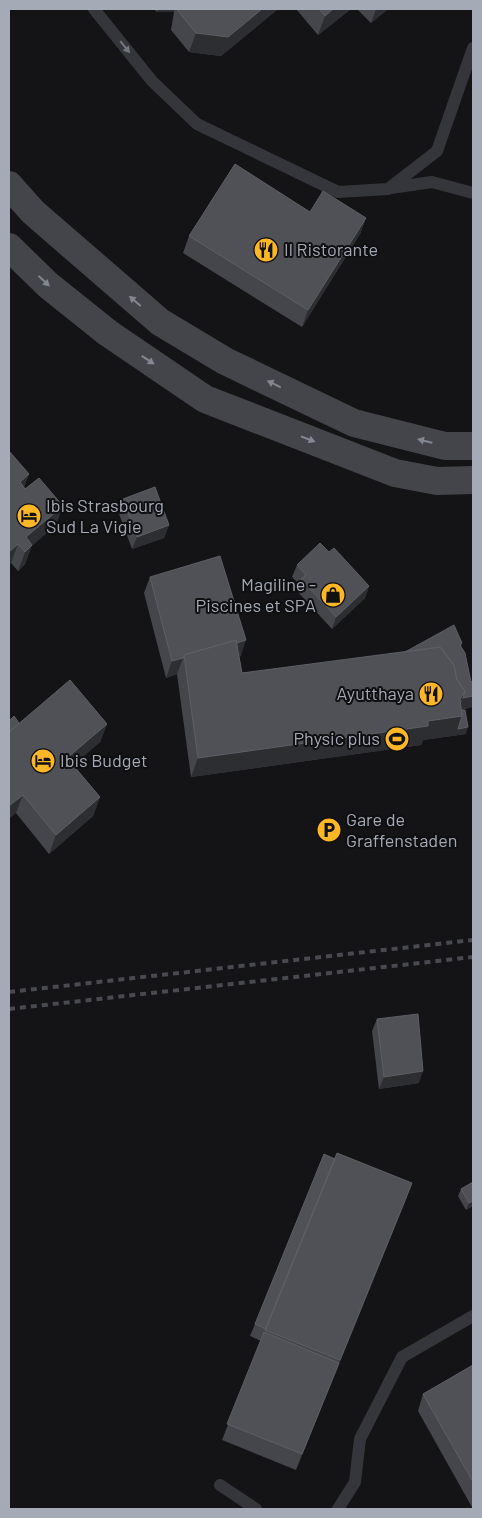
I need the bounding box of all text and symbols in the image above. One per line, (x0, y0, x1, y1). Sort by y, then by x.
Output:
one-way arrow (119, 40, 130, 53)
restaurant icon: Il Ristorante (253, 237, 279, 263)
place label: Il Ristorante (284, 238, 378, 260)
one-way arrow (38, 275, 50, 287)
one-way arrow (130, 295, 142, 307)
one-way arrow (141, 355, 155, 365)
one-way arrow (267, 380, 281, 388)
one-way arrow (301, 436, 316, 443)
one-way arrow (418, 437, 433, 445)
place label: Ibis Strasbourg Sud La Vigie (46, 494, 164, 537)
hotel icon: Ibis Strasbourg Sud La Vigie (16, 503, 42, 529)
place label: Magiline - Piscines et SPA (196, 573, 316, 616)
shop icon: Magiline - Piscines et SPA (320, 582, 346, 608)
restaurant icon: Ayutthaya (418, 681, 444, 707)
place label: Ayutthaya (336, 682, 414, 704)
sports icon: Physic plus (384, 726, 410, 752)
place label: Physic plus (293, 727, 380, 749)
hotel icon: Ibis Budget (30, 748, 56, 774)
place label: Ibis Budget (60, 749, 148, 771)
place label: Gare de Graffenstaden (346, 808, 457, 851)
parking icon: Gare de Graffenstaden (316, 817, 342, 843)

